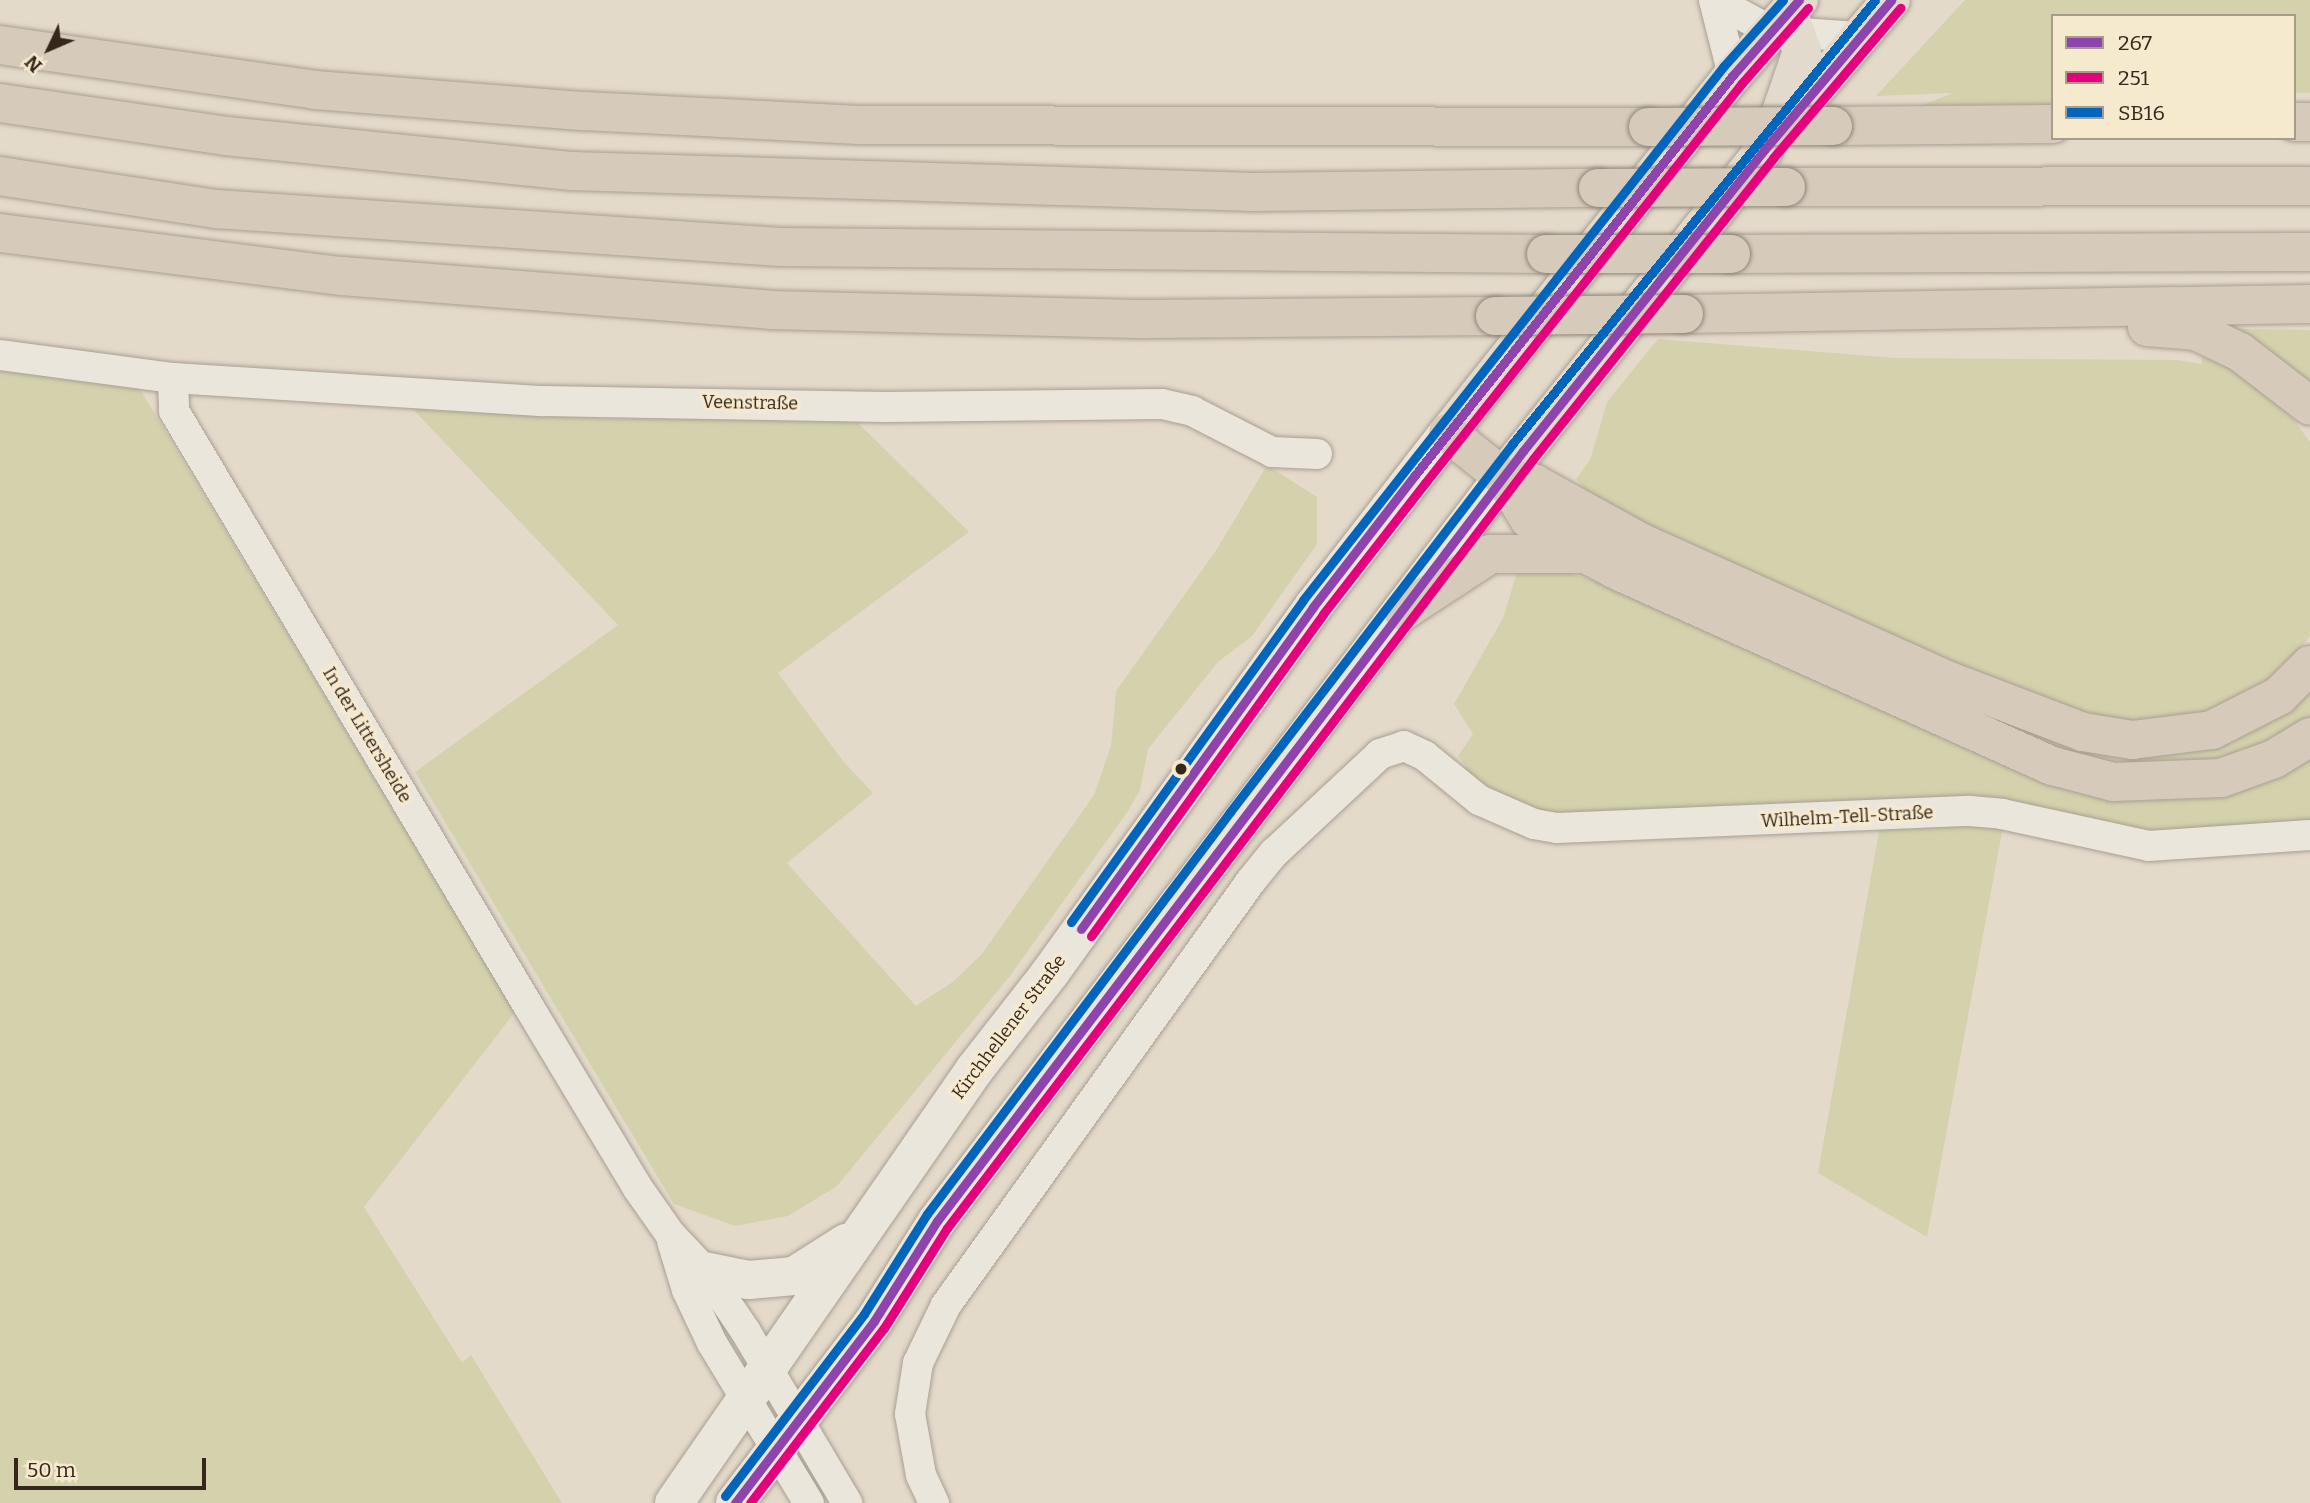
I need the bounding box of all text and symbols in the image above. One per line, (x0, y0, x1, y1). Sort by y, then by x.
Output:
north arrow (14, 14, 84, 84)
legend (2051, 14, 2296, 140)
text: 267 (2118, 30, 2152, 56)
text: N (20, 51, 47, 77)
text: 251 (2118, 65, 2149, 91)
text: SB16 (2118, 100, 2165, 126)
street label: Veenstraße (702, 391, 798, 415)
street label: In der Littersheide (318, 663, 416, 807)
unlabelled marker (1174, 762, 1188, 776)
street label: Wilhelm-Tell-Straße (1760, 802, 1934, 832)
street label: Kirchhellener Straße (948, 951, 1070, 1103)
scale bar (18, 1444, 210, 1488)
text: 50 m (27, 1457, 76, 1483)

